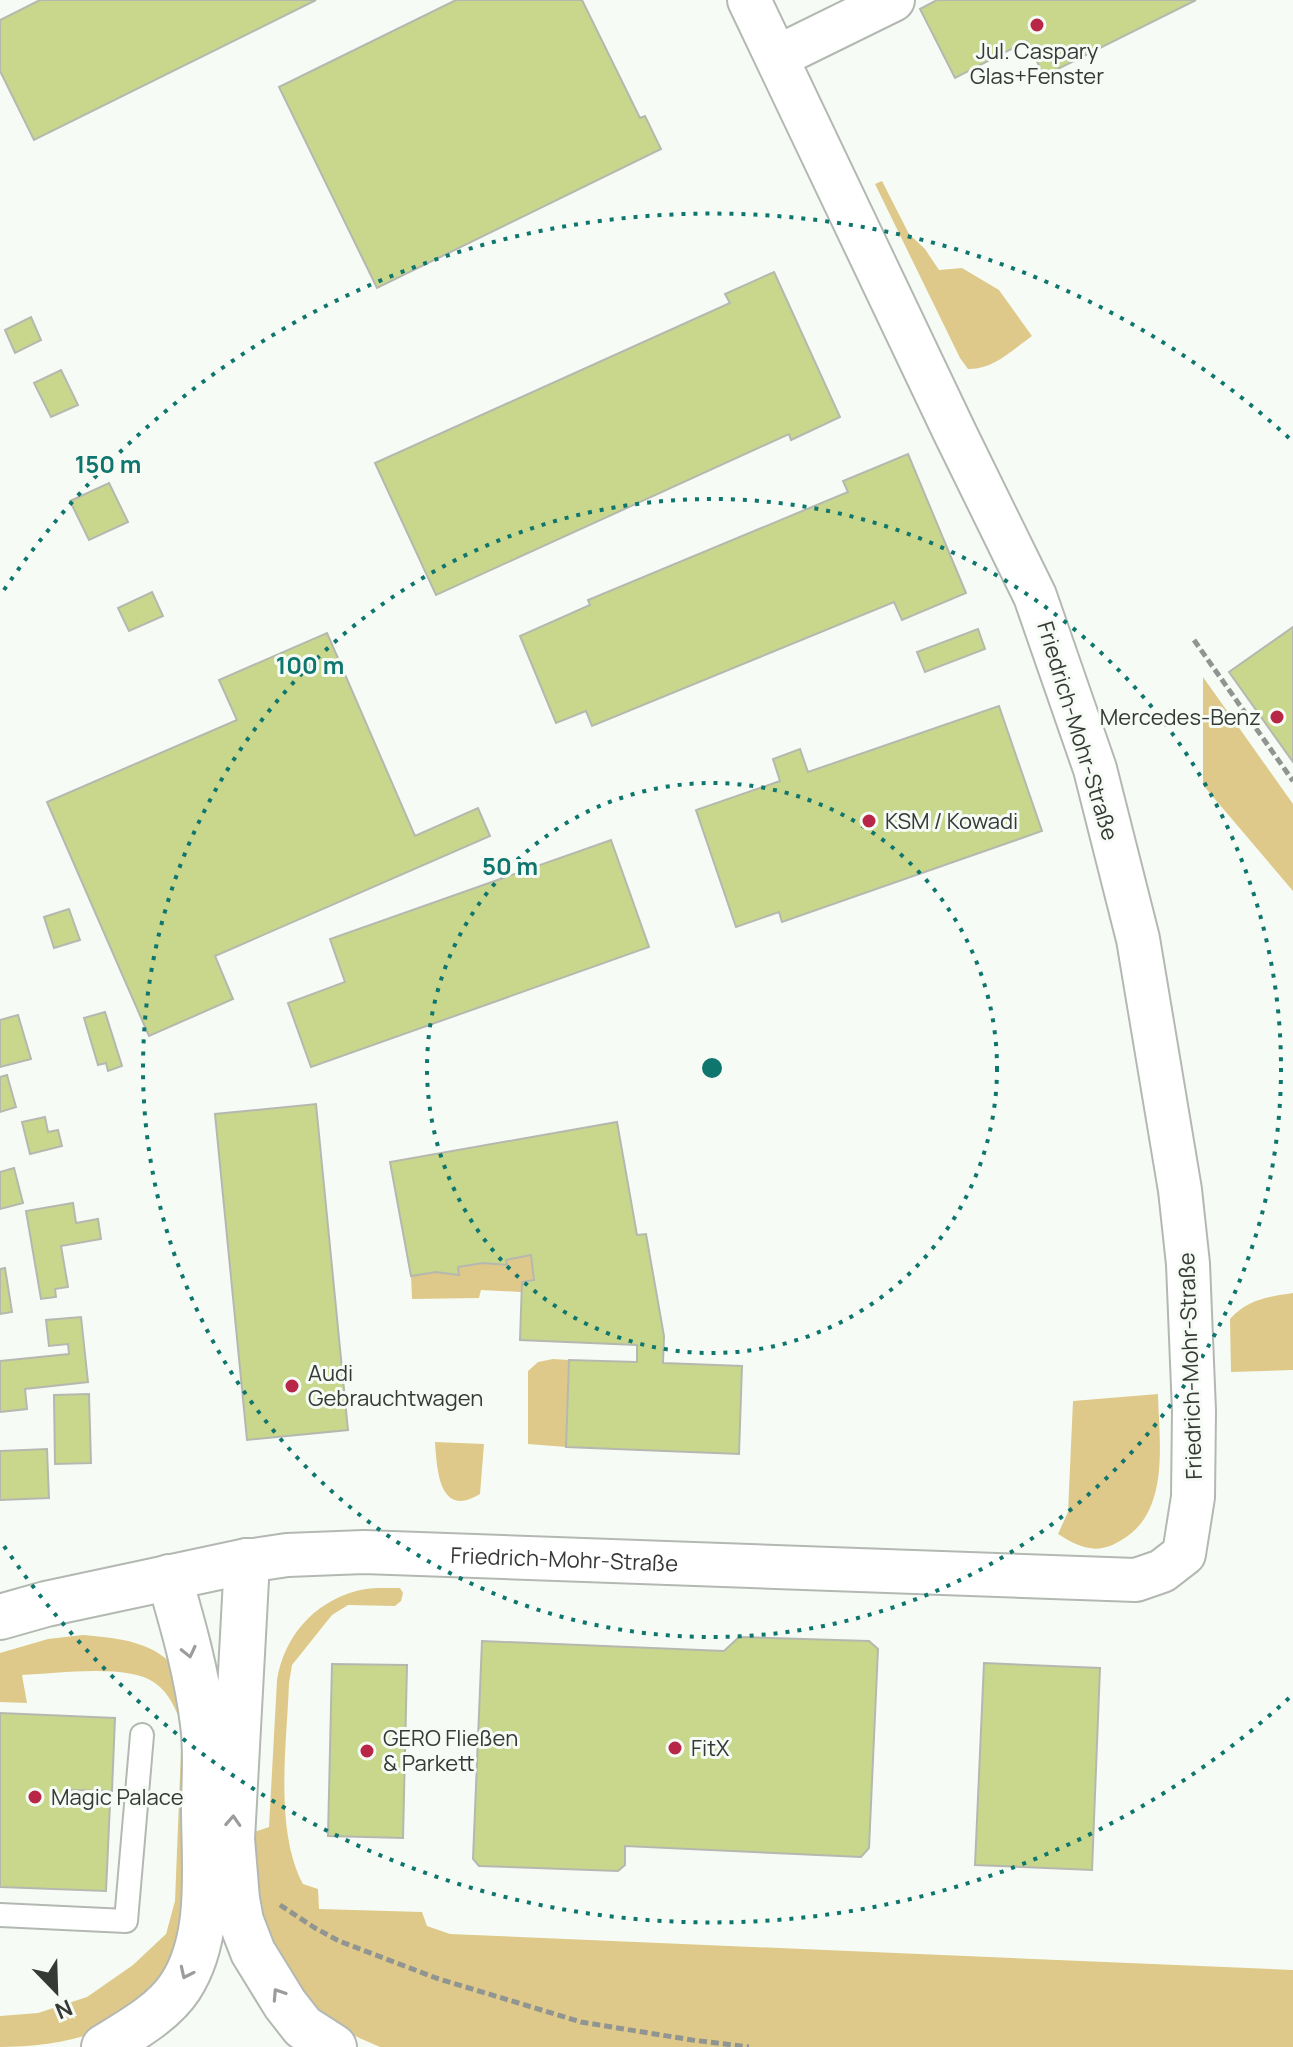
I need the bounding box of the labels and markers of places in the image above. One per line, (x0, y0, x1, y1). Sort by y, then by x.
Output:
marker: Jul. Caspary Glas+Fenster (1028, 16, 1046, 34)
place label: Jul. Caspary Glas+Fenster (970, 36, 1104, 91)
place label: Mercedes-Benz (1100, 702, 1261, 732)
marker: Mercedes-Benz (1268, 708, 1286, 726)
place label: KSM / Kowadi (885, 806, 1018, 836)
marker: KSM / Kowadi (860, 812, 878, 830)
centre of rings (698, 1054, 726, 1082)
place label: Audi Gebrauchtwagen (308, 1358, 483, 1413)
marker: Audi Gebrauchtwagen (283, 1377, 301, 1395)
place label: GERO Fließen & Parkett (383, 1723, 518, 1778)
place label: FitX (691, 1733, 730, 1763)
marker: FitX (666, 1739, 684, 1757)
marker: GERO Fließen & Parkett (358, 1742, 376, 1760)
place label: Magic Palace (51, 1782, 184, 1812)
marker: Magic Palace (26, 1788, 44, 1806)

